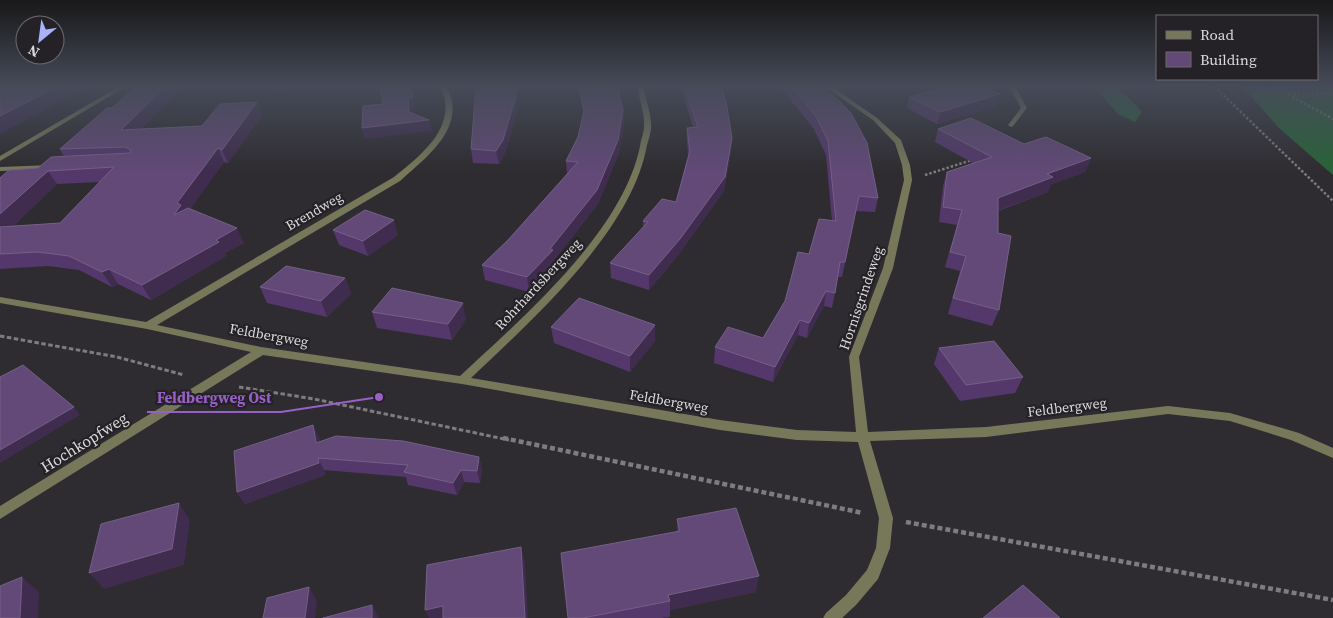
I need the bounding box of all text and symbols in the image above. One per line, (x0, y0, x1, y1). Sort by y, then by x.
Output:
north arrow (15, 15, 65, 65)
legend (1156, 15, 1318, 80)
text: Road (1200, 24, 1234, 45)
text: N (24, 40, 43, 63)
text: Building (1200, 49, 1257, 70)
street label: Brendweg (282, 187, 346, 235)
street label: Rohrhardsbergweg (490, 234, 586, 334)
street label: Hornisgrindeweg (834, 243, 888, 353)
street label: Feldbergweg (228, 318, 310, 352)
callout: Feldbergweg Ost (147, 382, 281, 412)
street label: Feldbergweg (628, 384, 710, 418)
text: Feldbergweg Ost (157, 387, 272, 408)
street label: Feldbergweg (1026, 392, 1108, 422)
street label: Hochkopfweg (36, 406, 132, 478)

